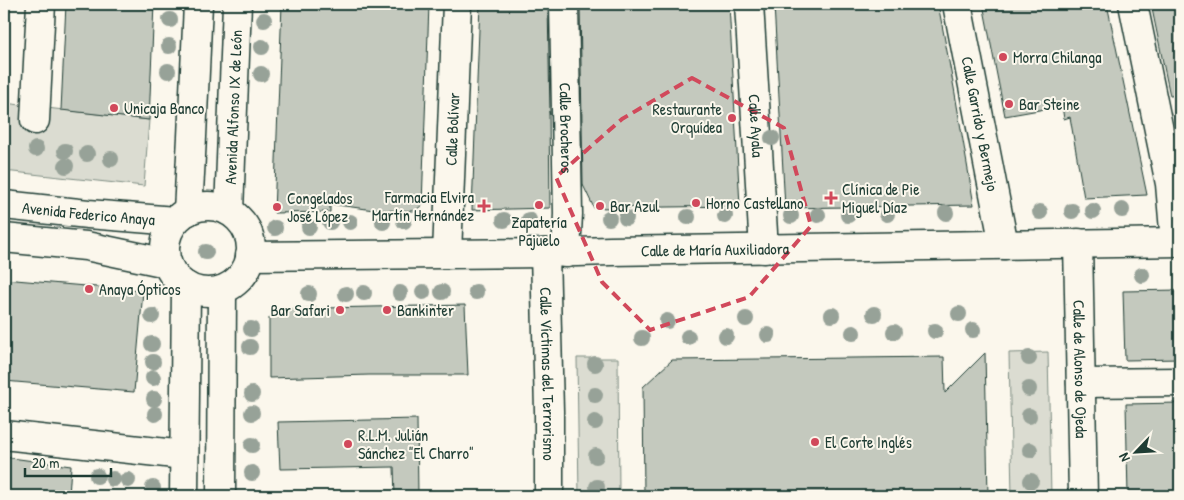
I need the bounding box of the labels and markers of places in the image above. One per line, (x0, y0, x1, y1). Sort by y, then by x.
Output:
place label: Morra Chilanga (1013, 46, 1101, 68)
marker: Morra Chilanga (997, 51, 1009, 63)
place label: Bar Steine (1019, 93, 1080, 115)
place label: Unicaja Banco (124, 97, 205, 119)
place label: Restaurante Orquídea (652, 98, 723, 138)
marker: Bar Steine (1003, 98, 1015, 110)
marker: Unicaja Banco (108, 102, 120, 114)
marker: Restaurante Orquídea (726, 112, 738, 124)
place label: Clínica de Pie Miguel Díaz (842, 178, 920, 218)
place label: Farmacia Elvira Martín Hernández (372, 186, 474, 226)
place label: Congelados José López (287, 187, 352, 227)
marker: Clínica de Pie Miguel Díaz (824, 191, 838, 205)
place label: Horno Castellano (706, 192, 804, 214)
place label: Bar Azul (610, 195, 660, 217)
marker: Horno Castellano (690, 197, 702, 209)
marker: Zapatería Pajuelo (533, 199, 545, 211)
marker: Farmacia Elvira Martín Hernández (478, 200, 490, 212)
marker: Bar Azul (594, 200, 606, 212)
marker: Congelados José López (271, 201, 283, 213)
place label: Zapatería Pajuelo (511, 211, 567, 251)
place label: Anaya Ópticos (99, 278, 181, 300)
marker: Anaya Ópticos (83, 283, 95, 295)
place label: Bar Safari (270, 299, 330, 321)
place label: Bankinter (397, 299, 454, 321)
marker: Bar Safari (334, 304, 346, 316)
marker: Bankinter (381, 304, 393, 316)
place label: R.L.M. Julián Sánchez "El Charro" (358, 424, 474, 464)
place label: El Corte Inglés (825, 431, 912, 453)
marker: El Corte Inglés (809, 436, 821, 448)
marker: R.L.M. Julián Sánchez "El Charro" (342, 438, 354, 450)

